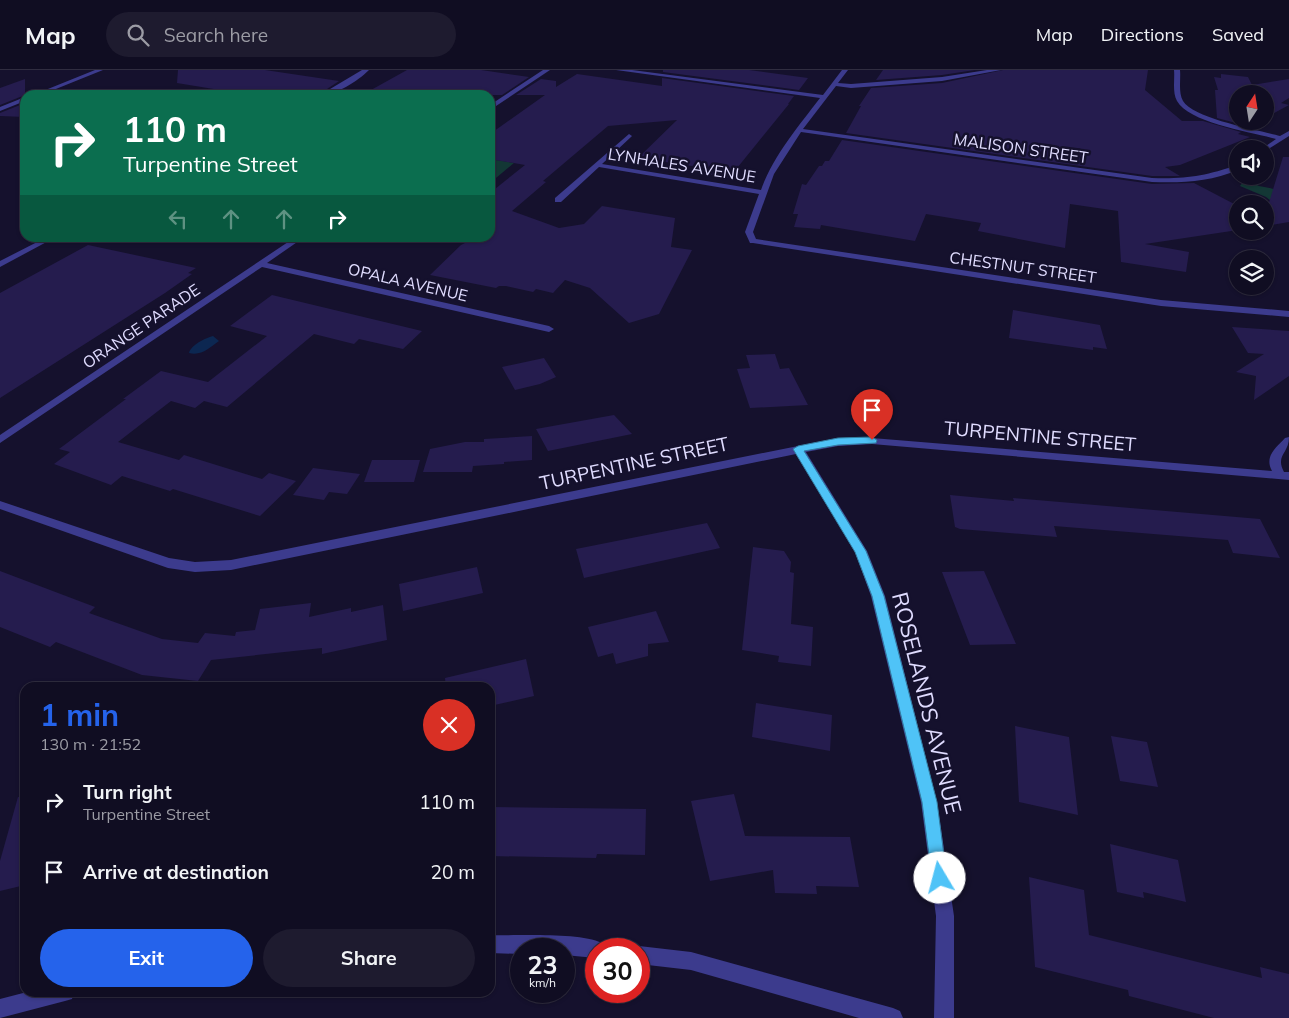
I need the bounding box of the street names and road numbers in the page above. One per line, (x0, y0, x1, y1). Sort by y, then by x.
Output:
street label: MALISON STREET (952, 129, 1090, 167)
street label: LYNHALES AVENUE (607, 143, 757, 187)
street label: CHESTNUT STREET (948, 247, 1098, 287)
street label: OPALA AVENUE (346, 259, 470, 305)
street label: ORANGE PARADE (79, 279, 203, 373)
street label: TURPENTINE STREET (943, 416, 1138, 456)
street label: TURPENTINE STREET (537, 431, 731, 495)
street label: ROSELANDS AVENUE (886, 589, 968, 817)

